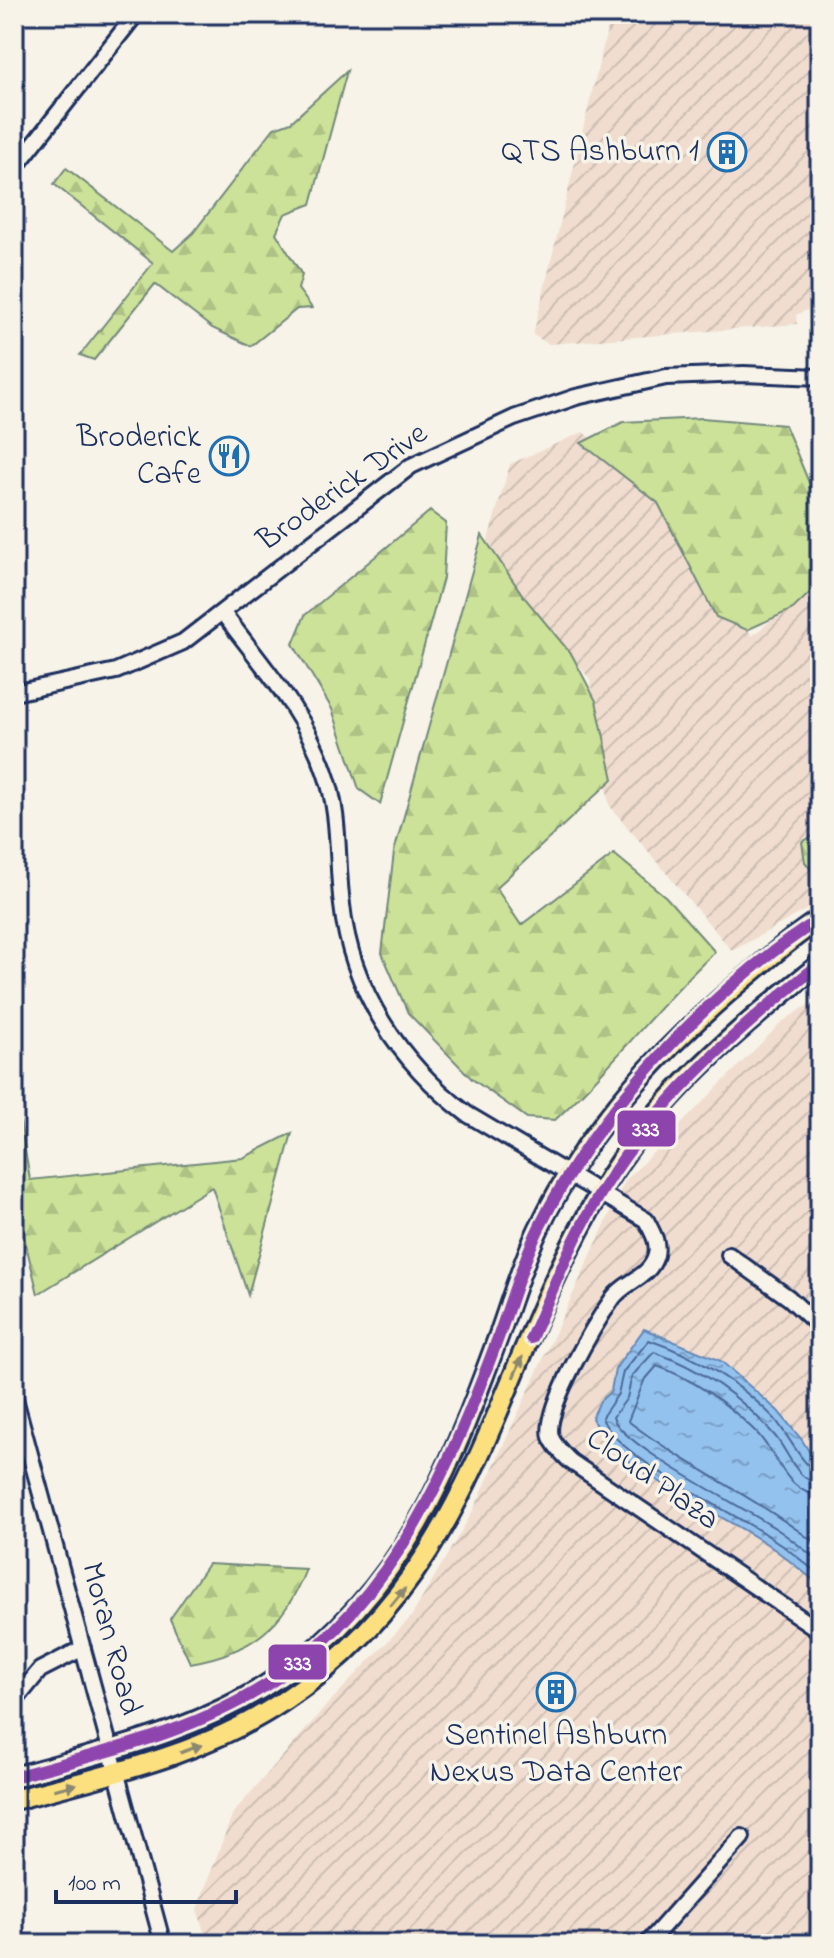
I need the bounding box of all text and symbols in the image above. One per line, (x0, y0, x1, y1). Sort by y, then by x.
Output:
place label: QTS Ashburn 1 (501, 129, 699, 176)
building icon: QTS Ashburn 1 (706, 131, 748, 173)
street label: Broderick Drive (247, 411, 439, 565)
place label: Broderick Cafe (76, 415, 202, 499)
restaurant icon: Broderick Cafe (208, 435, 250, 477)
line badge: 333 (616, 1109, 677, 1148)
text: 333 (631, 1115, 660, 1147)
one-way arrow (512, 1356, 525, 1379)
street label: Cloud Plaza (576, 1417, 728, 1543)
street label: Moran Road (67, 1557, 153, 1721)
one-way arrow (389, 1587, 406, 1607)
line badge: 333 (267, 1643, 328, 1681)
text: 333 (283, 1649, 312, 1681)
building icon: Sentinel Ashburn Nexus Data Center (535, 1671, 577, 1713)
place label: Sentinel Ashburn Nexus Data Center (430, 1713, 682, 1797)
one-way arrow (179, 1742, 203, 1755)
one-way arrow (53, 1780, 78, 1792)
scale bar (56, 1854, 236, 1904)
text: 100 m (68, 1867, 121, 1902)

